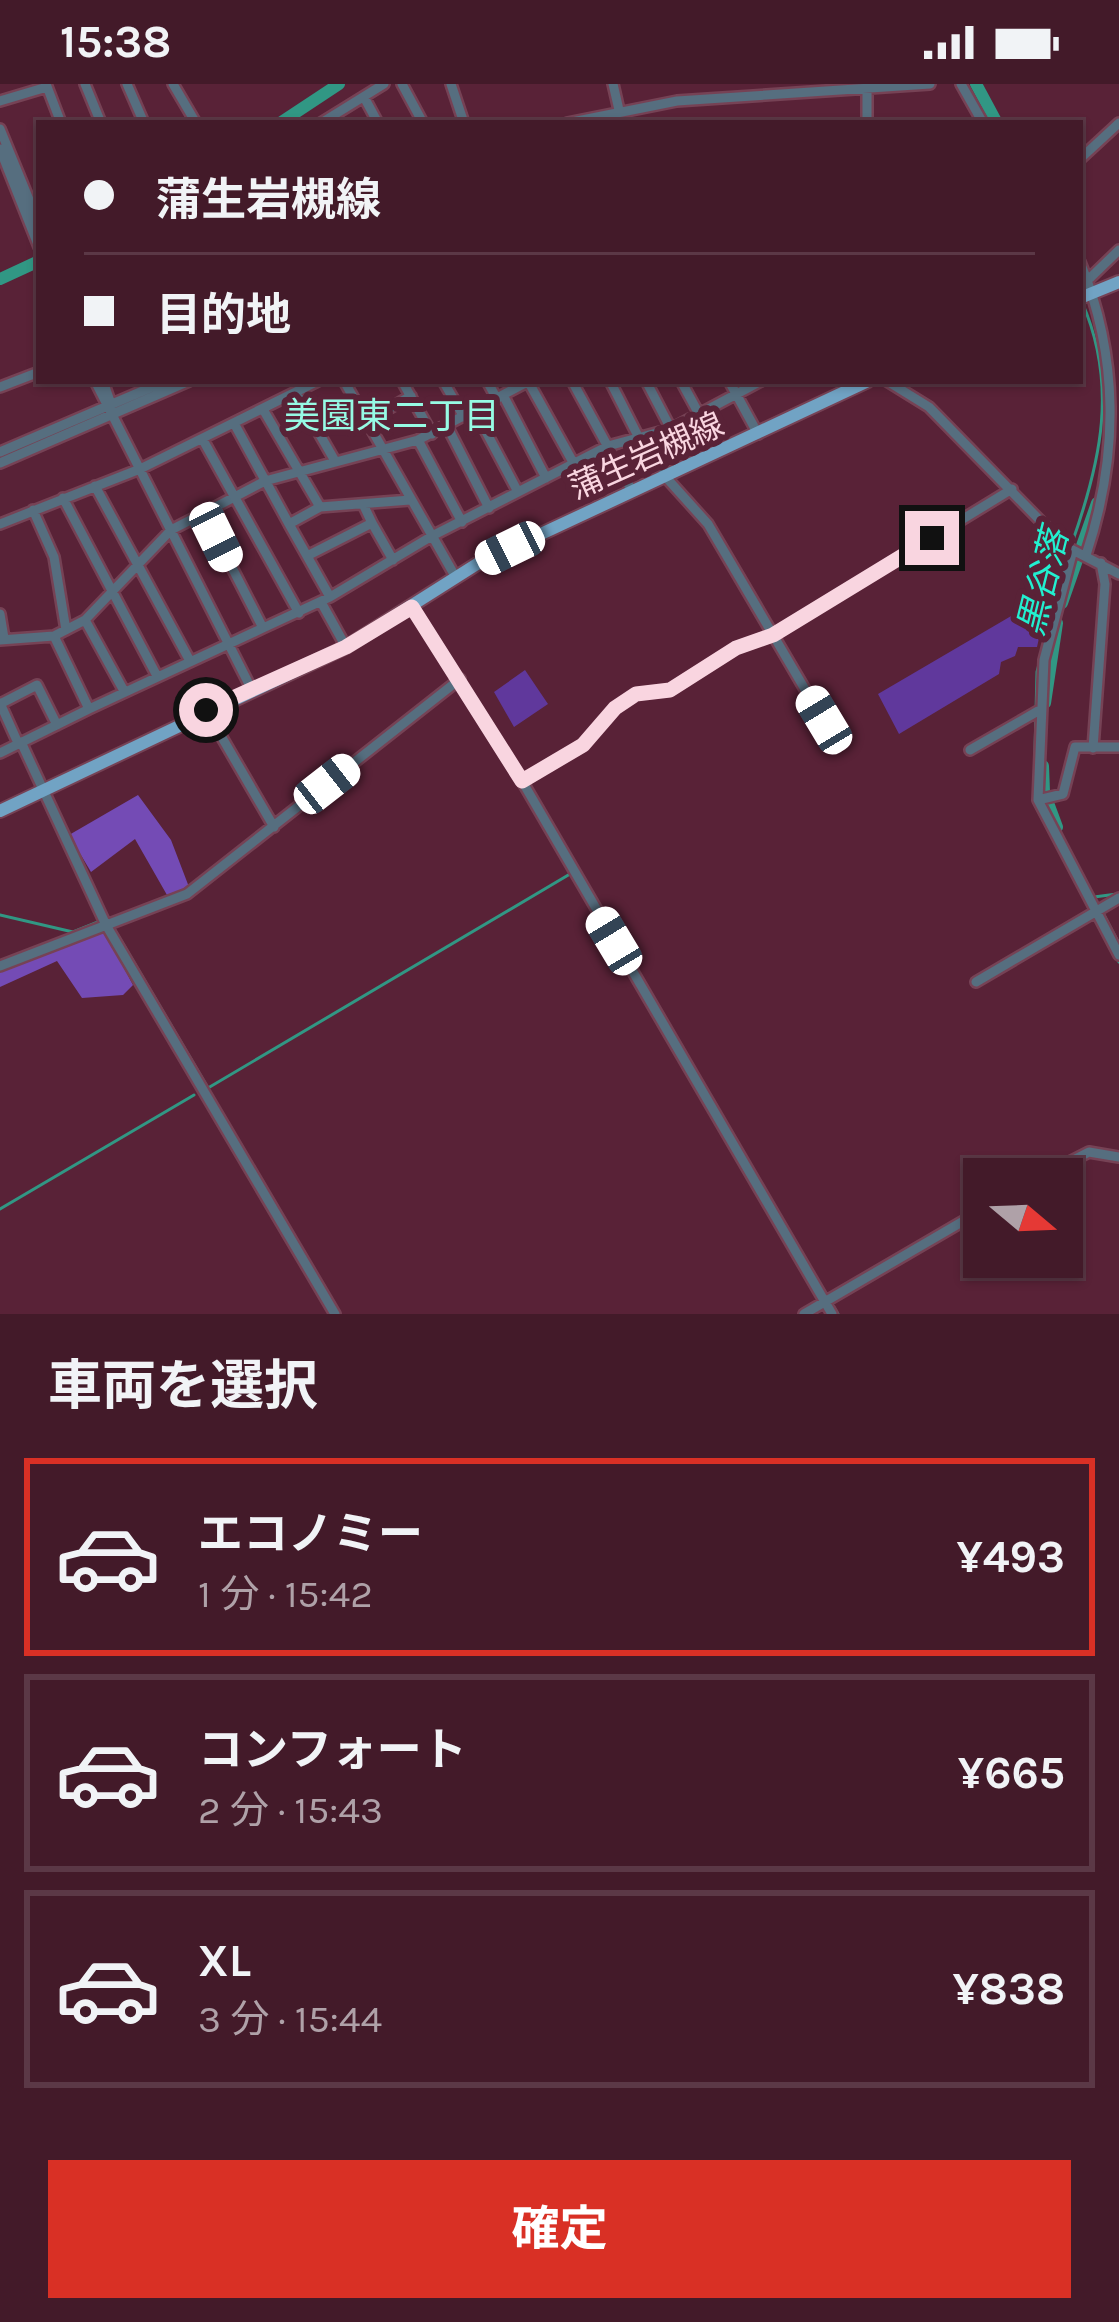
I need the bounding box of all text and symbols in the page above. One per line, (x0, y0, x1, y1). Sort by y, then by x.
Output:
text: 15:38 (60, 16, 171, 68)
text: 蒲生岩槻線 (156, 174, 381, 226)
text: 目的地 (156, 289, 291, 341)
district label: 美園東二丁目 (284, 395, 500, 437)
street label: 蒲生岩槻線 (563, 405, 730, 507)
car (184, 497, 248, 577)
route end (905, 511, 959, 565)
car (470, 516, 550, 580)
water label: 黒谷落 (1010, 520, 1078, 640)
car (790, 680, 858, 760)
route start (179, 683, 233, 737)
car (288, 748, 366, 820)
car (580, 901, 648, 981)
north arrow (963, 1158, 1083, 1278)
map controls (963, 1158, 1083, 1278)
text: 車両を選択 (48, 1354, 318, 1418)
icon: car (54, 1503, 162, 1611)
text: エコノミー (198, 1508, 423, 1560)
text: ¥493 (956, 1531, 1065, 1583)
text: 1 分 · 15:42 (198, 1571, 373, 1617)
icon: car (54, 1719, 162, 1827)
text: コンフォート (198, 1724, 467, 1776)
text: ¥665 (958, 1747, 1065, 1799)
text: 2 分 · 15:43 (198, 1787, 383, 1833)
icon: car (54, 1935, 162, 2043)
text: XL (198, 1935, 251, 1987)
text: ¥838 (952, 1963, 1065, 2015)
text: 3 分 · 15:44 (198, 1996, 382, 2042)
button: 確定 (48, 2160, 1071, 2298)

